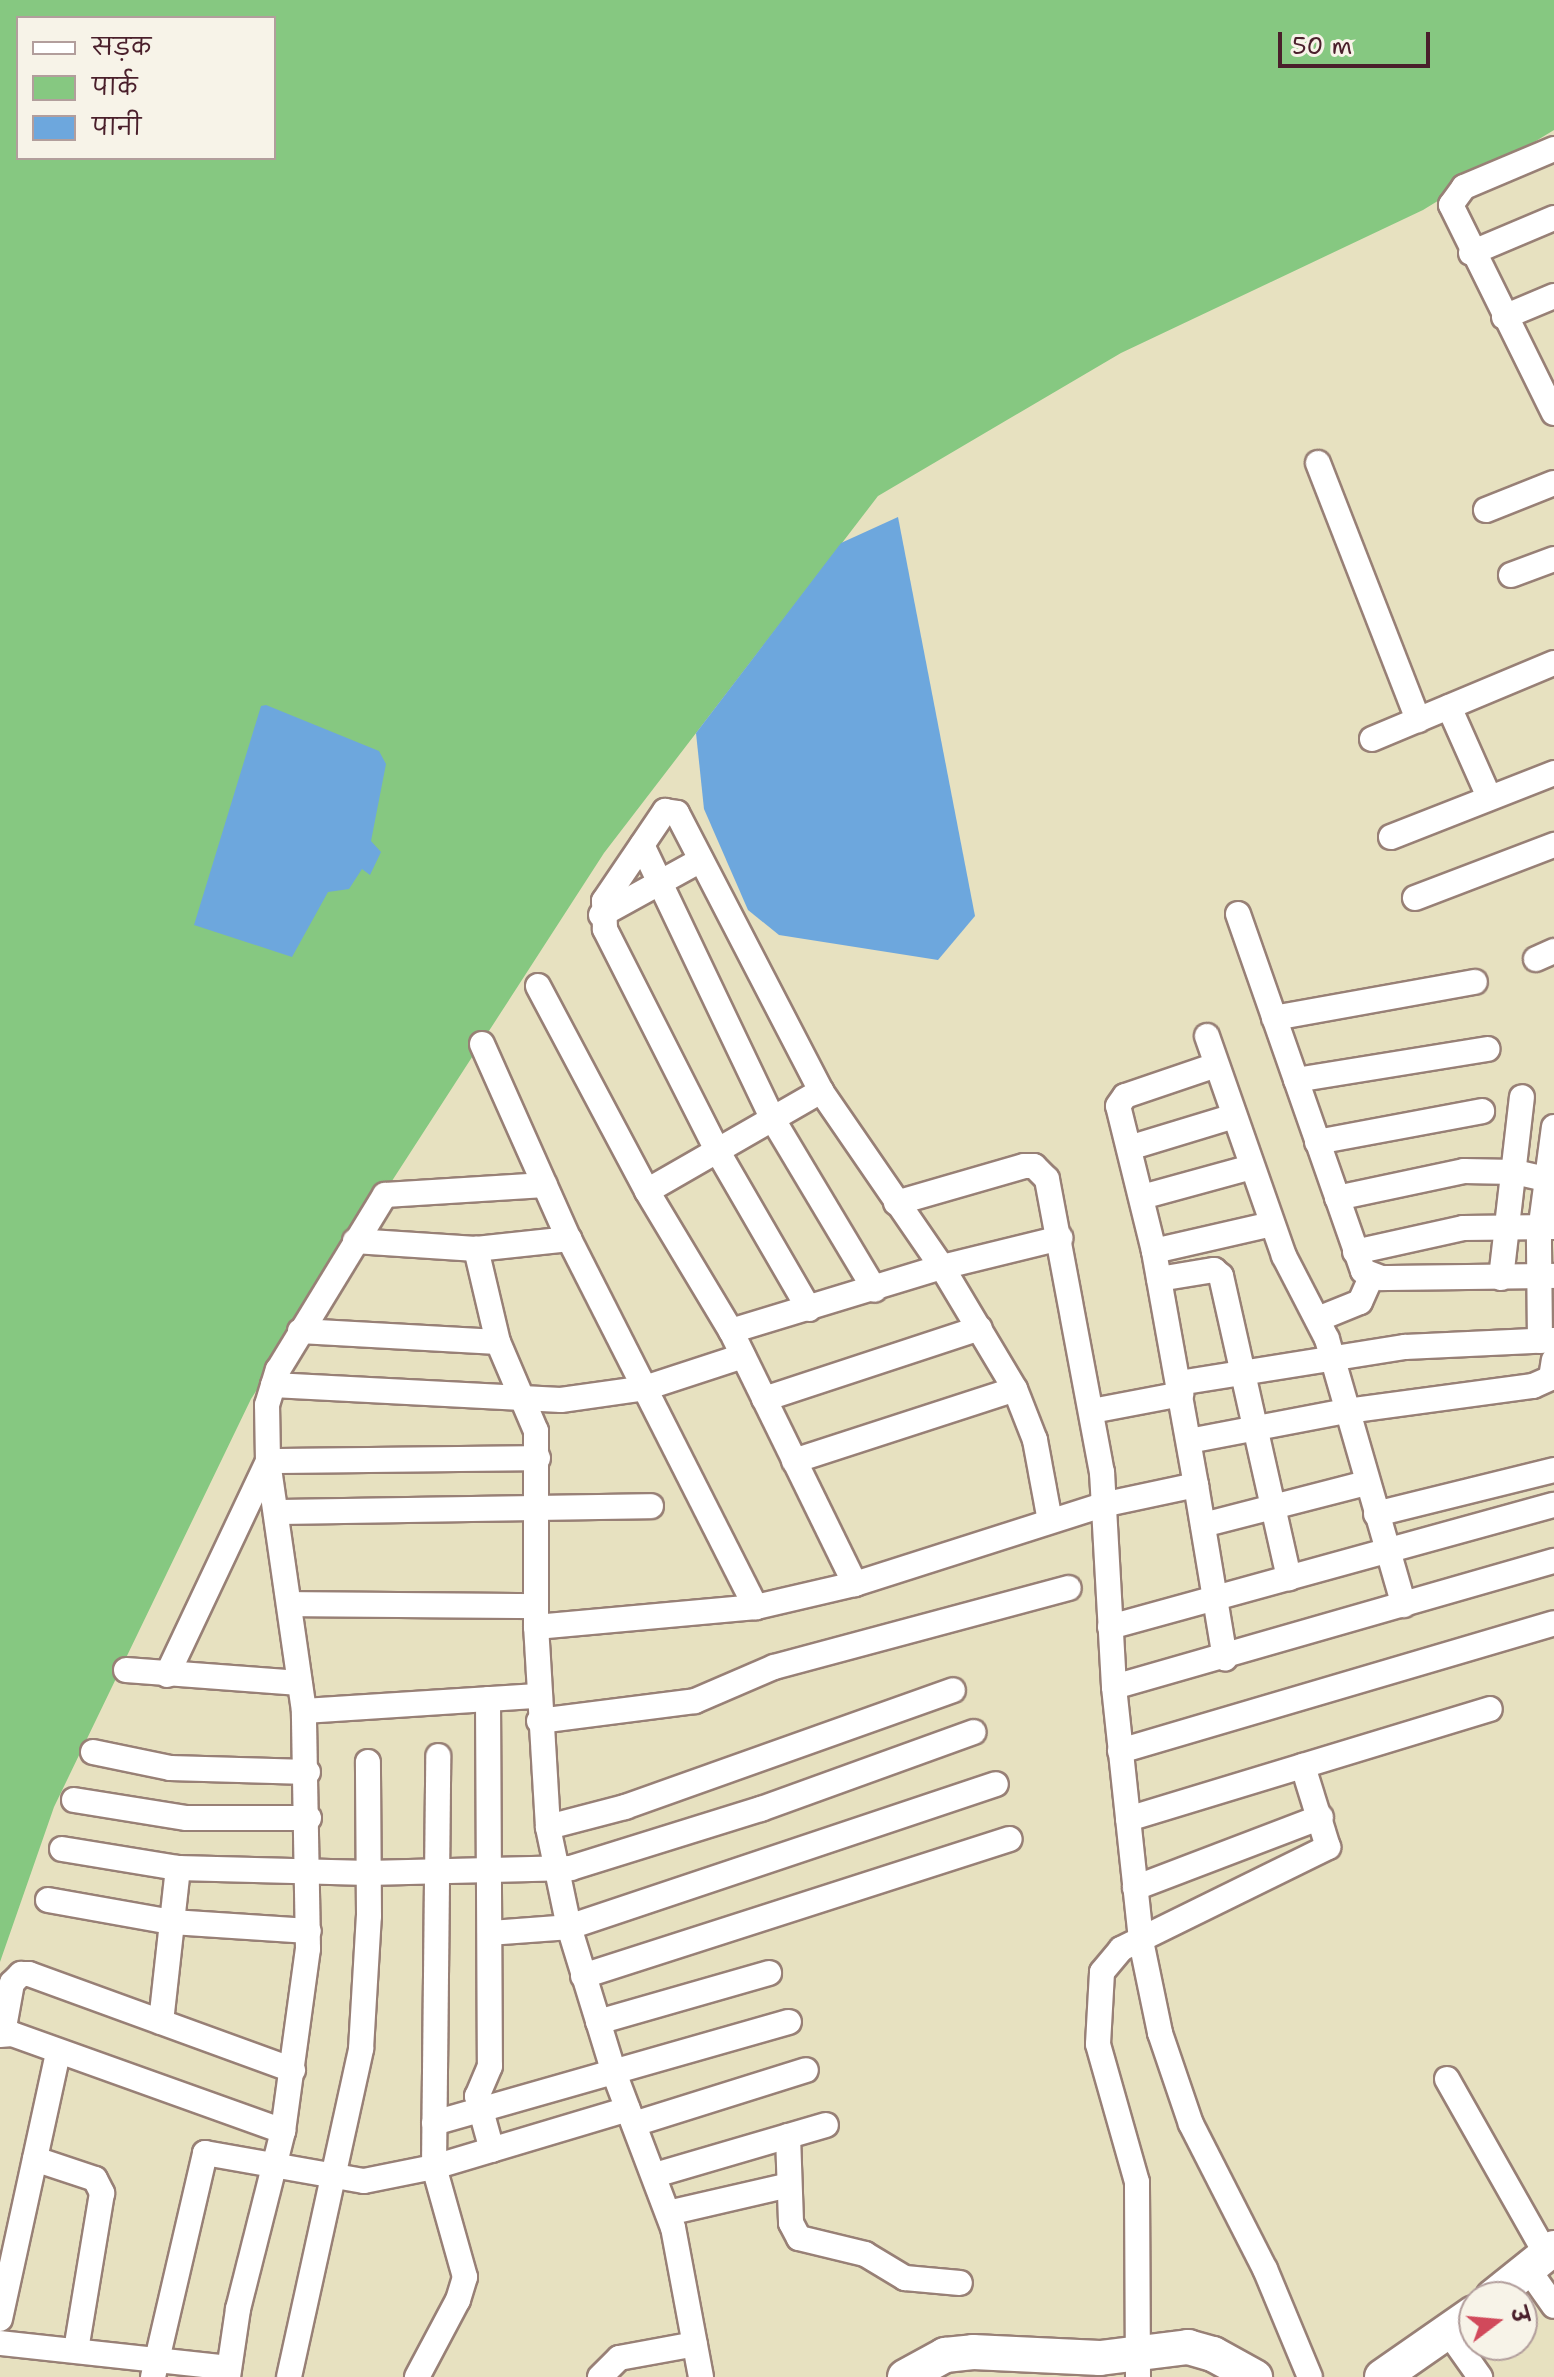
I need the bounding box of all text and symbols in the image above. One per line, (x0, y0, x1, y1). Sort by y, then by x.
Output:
legend (16, 16, 276, 160)
scale bar (1282, 16, 1434, 66)
text: 50 m (1292, 30, 1352, 62)
text: सड़क (92, 31, 151, 63)
text: पार्क (92, 71, 137, 103)
text: पानी (92, 111, 141, 143)
north arrow (1458, 2281, 1538, 2361)
text: उ (1504, 2304, 1536, 2326)

